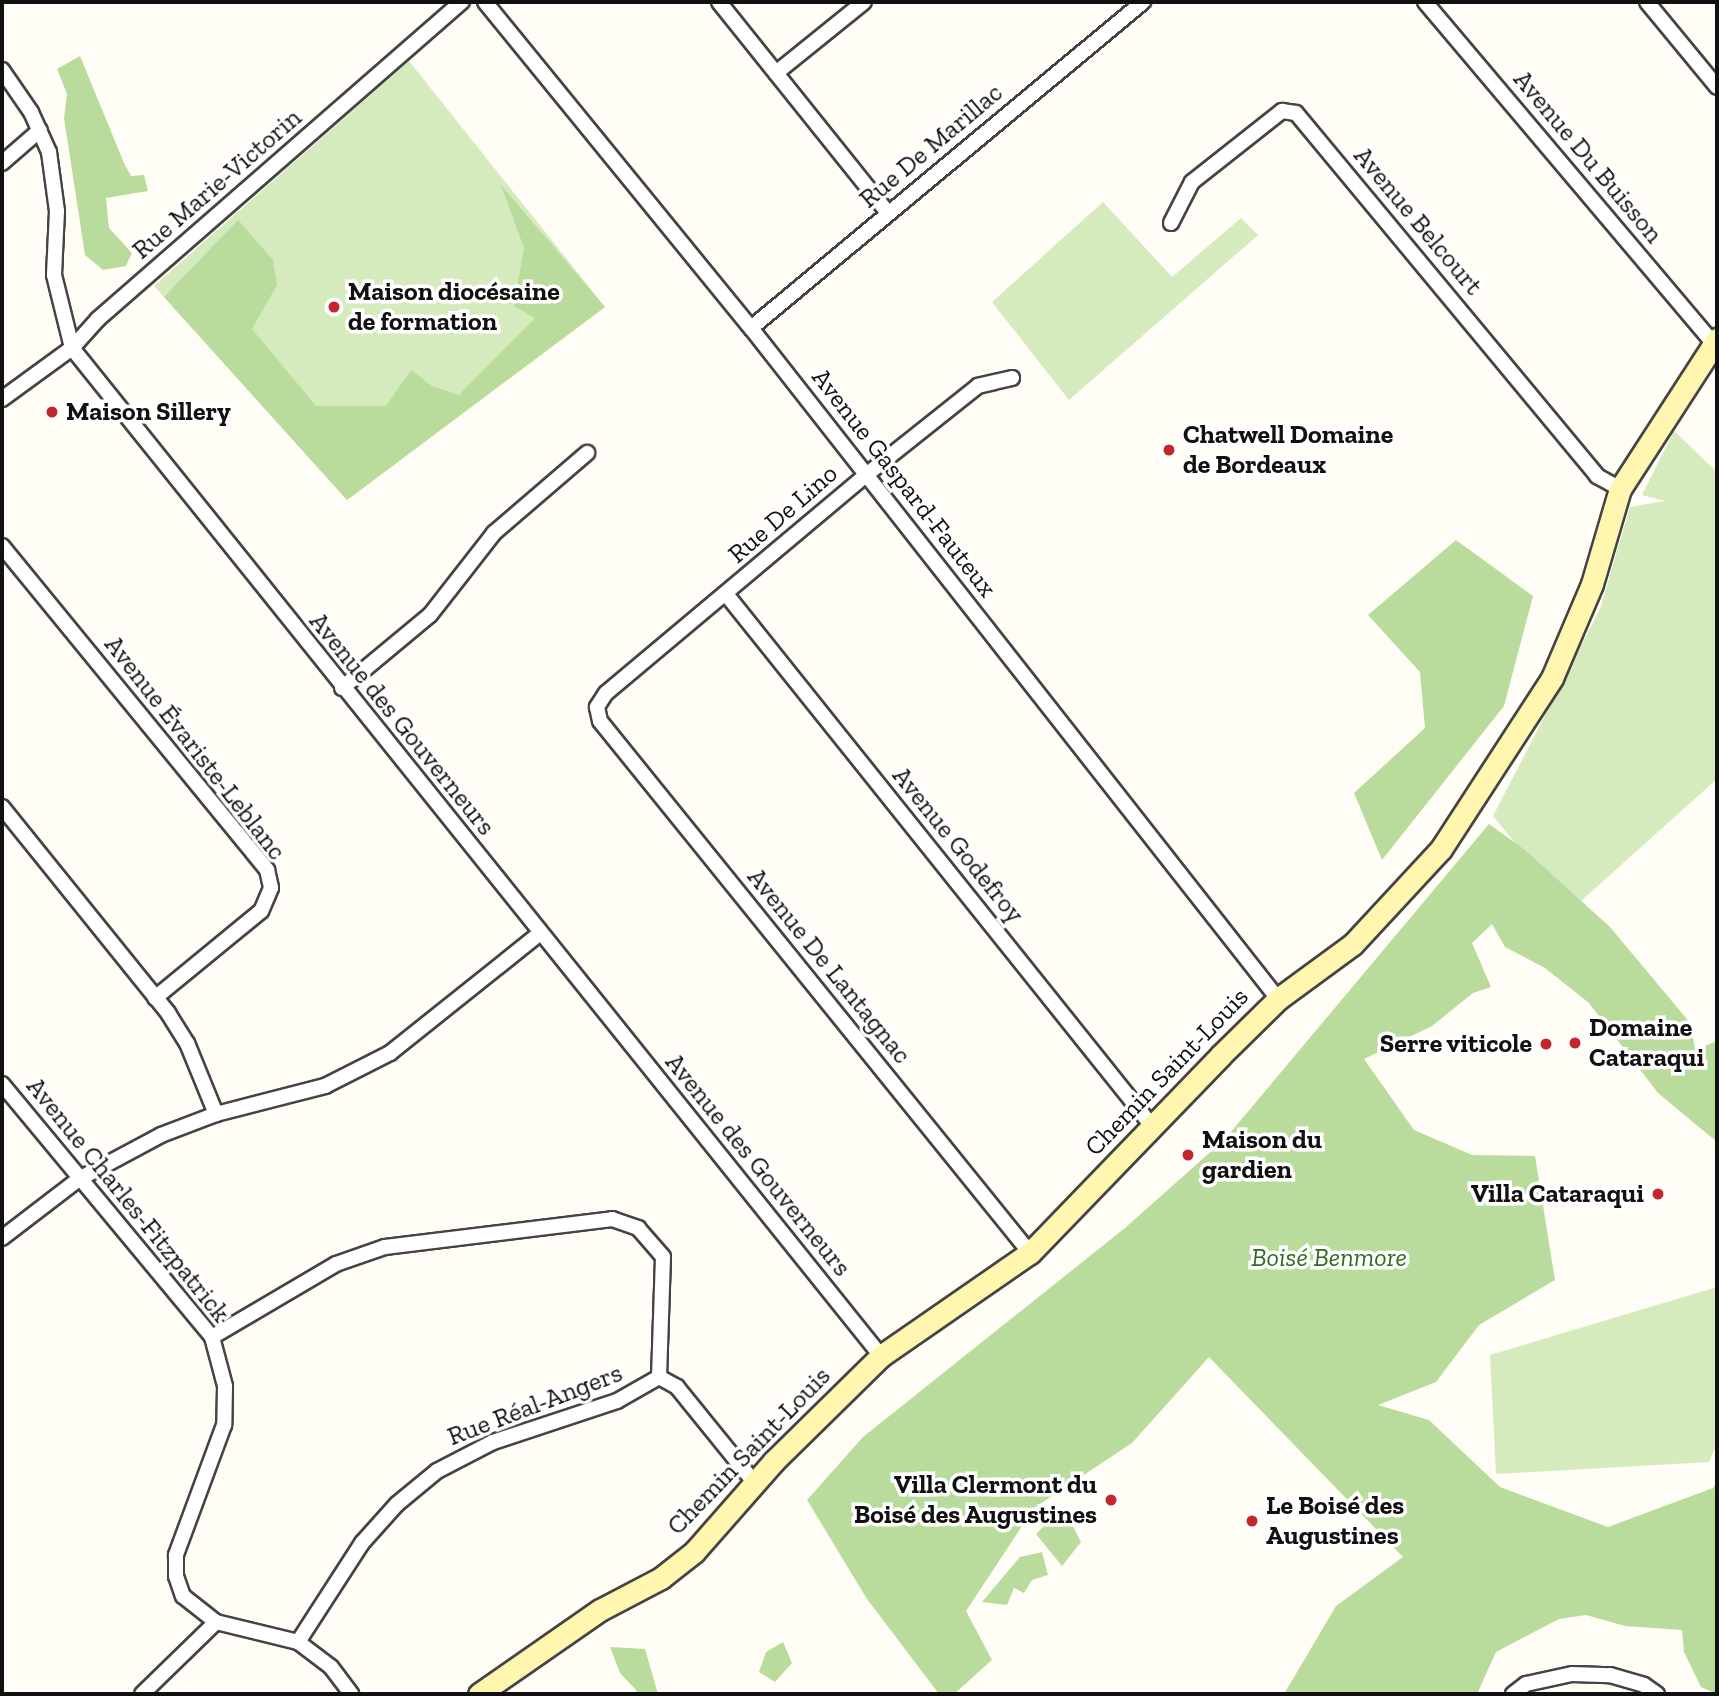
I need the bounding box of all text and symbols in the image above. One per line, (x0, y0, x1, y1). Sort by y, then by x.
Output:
street label: Avenue Du Buisson (1507, 64, 1669, 250)
street label: Rue De Marillac (853, 77, 1009, 215)
street label: Rue Marie-Victorin (126, 102, 308, 266)
street label: Avenue Belcourt (1347, 141, 1489, 301)
place label: Maison diocésaine de formation (348, 276, 560, 338)
marker: Maison diocésaine de formation (326, 299, 342, 315)
street label: Avenue Gaspard-Fauteux (805, 363, 1003, 603)
place label: Maison Sillery (66, 396, 231, 428)
marker: Maison Sillery (44, 404, 60, 420)
place label: Chatwell Domaine de Bordeaux (1183, 419, 1393, 480)
marker: Chatwell Domaine de Bordeaux (1161, 442, 1177, 458)
street label: Rue De Lino (722, 458, 844, 570)
street label: Avenue des Gouverneurs (303, 606, 501, 842)
street label: Avenue Évariste-Leblanc (98, 630, 292, 866)
street label: Avenue Godefroy (886, 761, 1030, 929)
street label: Avenue De Lantagnac (741, 862, 917, 1070)
street label: Chemin Saint-Louis (1079, 981, 1255, 1163)
place label: Domaine Cataraqui (1589, 1012, 1704, 1074)
place label: Serre viticole (1379, 1028, 1532, 1060)
marker: Domaine Cataraqui (1567, 1035, 1583, 1051)
marker: Serre viticole (1538, 1036, 1554, 1052)
street label: Avenue des Gouverneurs (659, 1047, 857, 1283)
street label: Avenue Charles-Fitzpatrick (20, 1071, 236, 1329)
place label: Maison du gardien (1202, 1124, 1322, 1186)
marker: Maison du gardien (1180, 1147, 1196, 1163)
place label: Villa Cataraqui (1471, 1178, 1644, 1210)
marker: Villa Cataraqui (1650, 1186, 1666, 1202)
park label: Boisé Benmore (1251, 1242, 1407, 1274)
street label: Rue Réal-Angers (443, 1357, 627, 1453)
street label: Chemin Saint-Louis (661, 1360, 837, 1542)
place label: Villa Clermont du Boisé des Augustines (853, 1469, 1097, 1530)
place label: Le Boisé des Augustines (1266, 1490, 1404, 1552)
marker: Villa Clermont du Boisé des Augustines (1103, 1492, 1119, 1508)
marker: Le Boisé des Augustines (1244, 1513, 1260, 1529)

